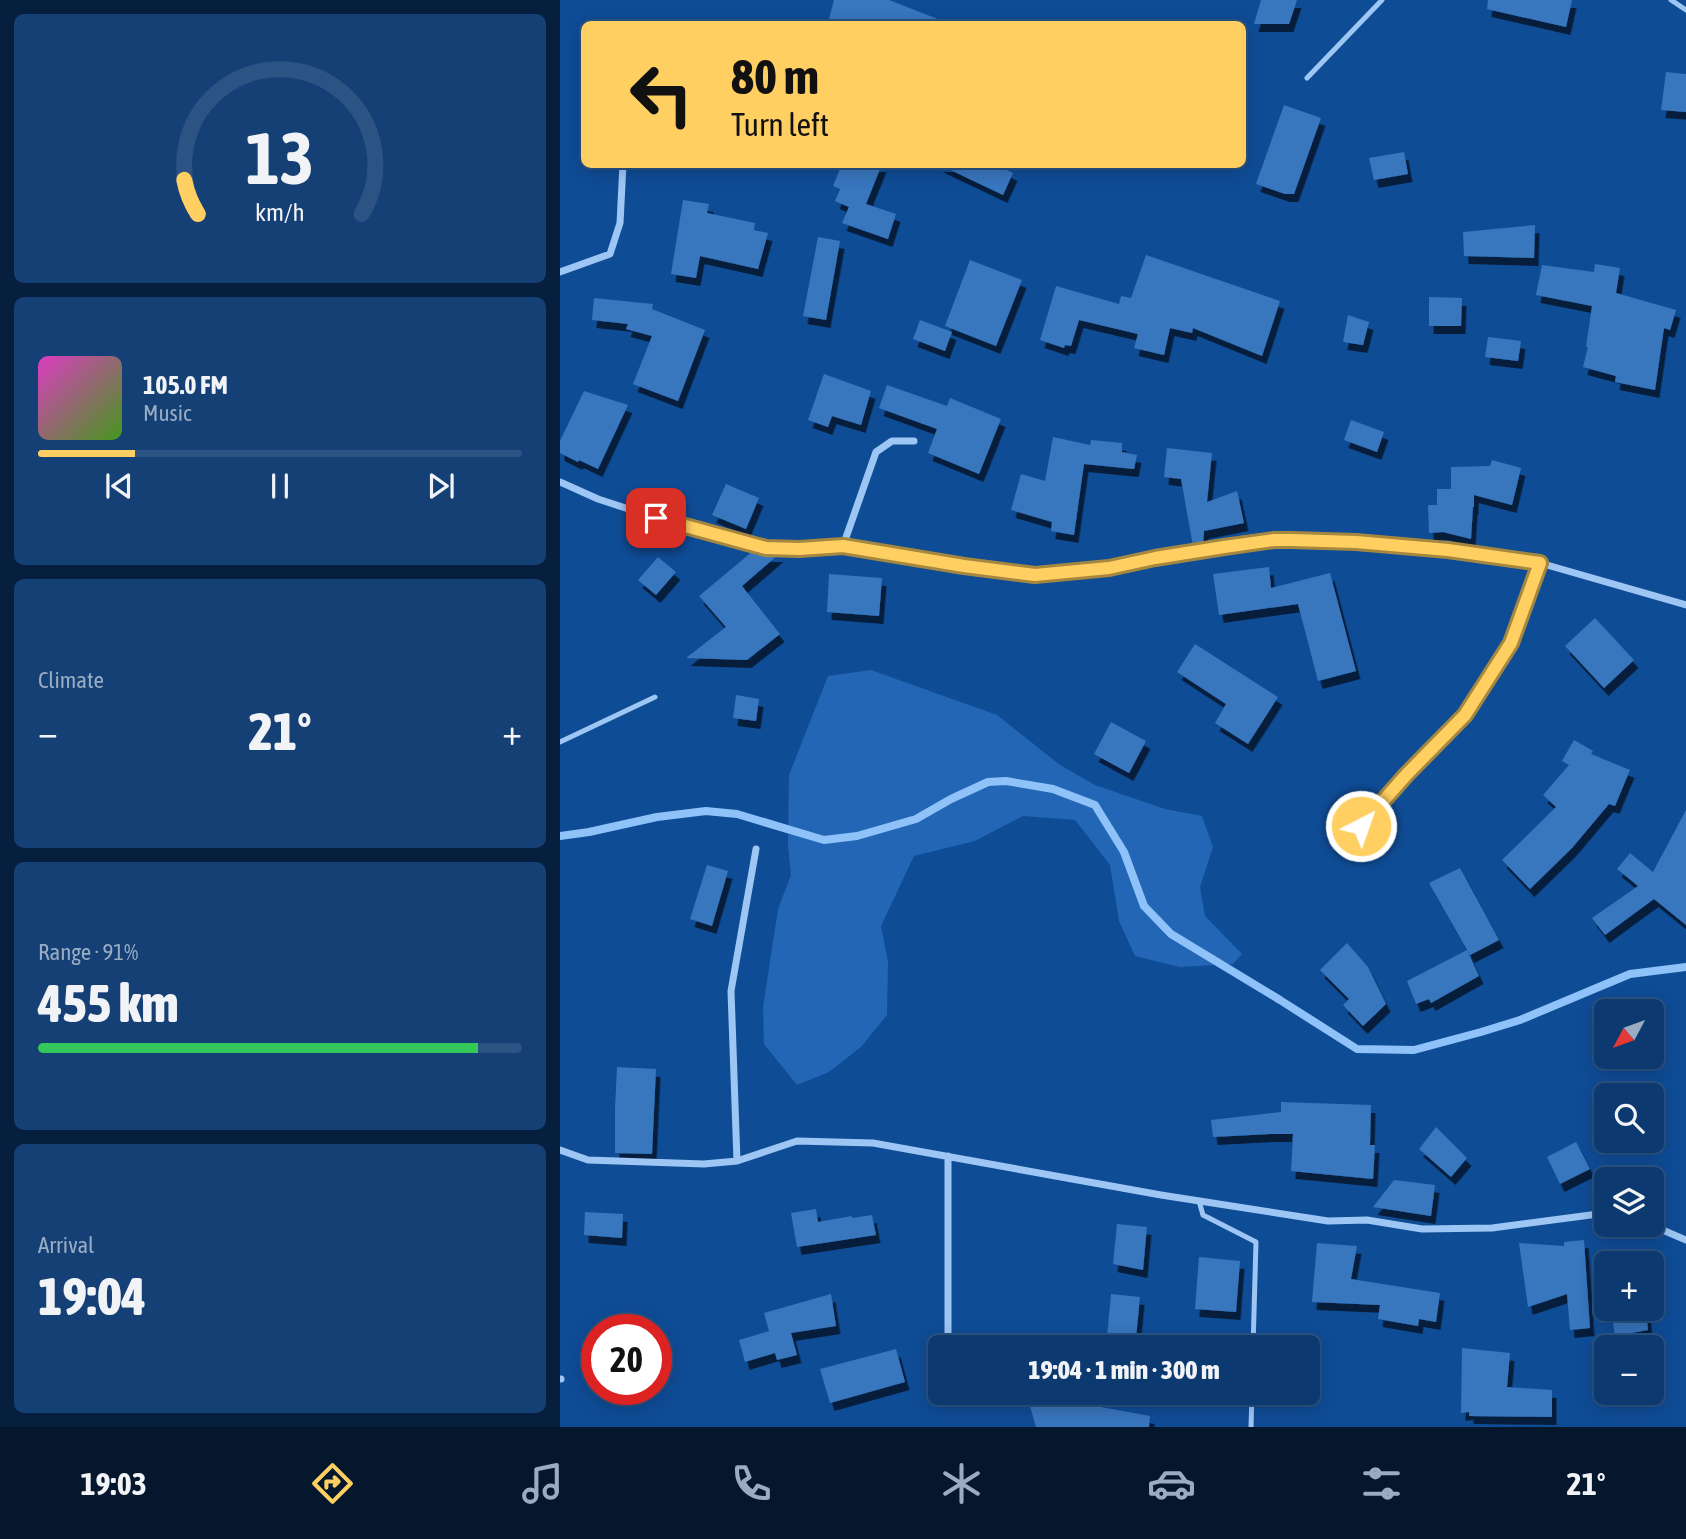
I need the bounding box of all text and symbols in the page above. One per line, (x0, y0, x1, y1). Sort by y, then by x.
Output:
text: 80 m (731, 48, 819, 104)
icon: left (616, 49, 707, 140)
text: Turn left (731, 106, 829, 143)
text: 13 (246, 117, 314, 200)
text: km/h (255, 198, 305, 226)
text: 105.0 FM (143, 370, 228, 400)
text: Music (143, 400, 191, 426)
icon: previous (100, 467, 138, 505)
icon: pause (261, 467, 299, 505)
icon: next (422, 467, 460, 505)
pin (626, 488, 686, 548)
icon: arrive (637, 499, 675, 537)
text: Climate (38, 667, 104, 693)
text: 21° (248, 701, 312, 761)
text: − (38, 710, 58, 753)
text: + (502, 710, 522, 753)
position arrow (1324, 789, 1398, 863)
text: Range · 91% (38, 939, 138, 965)
text: 455 km (38, 973, 179, 1033)
north arrow (1594, 999, 1664, 1069)
map controls (1594, 999, 1664, 1405)
button: search (1594, 1083, 1664, 1153)
button: layers (1594, 1167, 1664, 1237)
text: Arrival (38, 1232, 94, 1258)
button: + (1594, 1251, 1664, 1321)
text: 19:04 (38, 1266, 146, 1326)
speed limit sign: 20 (581, 1314, 672, 1405)
button: − (1594, 1335, 1664, 1405)
text: 19:04 · 1 min · 300 m (1028, 1355, 1220, 1385)
icon: directions (308, 1459, 357, 1508)
icon: music (518, 1459, 567, 1508)
icon: phone (727, 1459, 776, 1508)
icon: climate (937, 1459, 986, 1508)
icon: car (1147, 1459, 1196, 1508)
icon: filters (1357, 1459, 1406, 1508)
text: 19:03 (80, 1465, 147, 1502)
text: 21° (1567, 1465, 1606, 1502)

